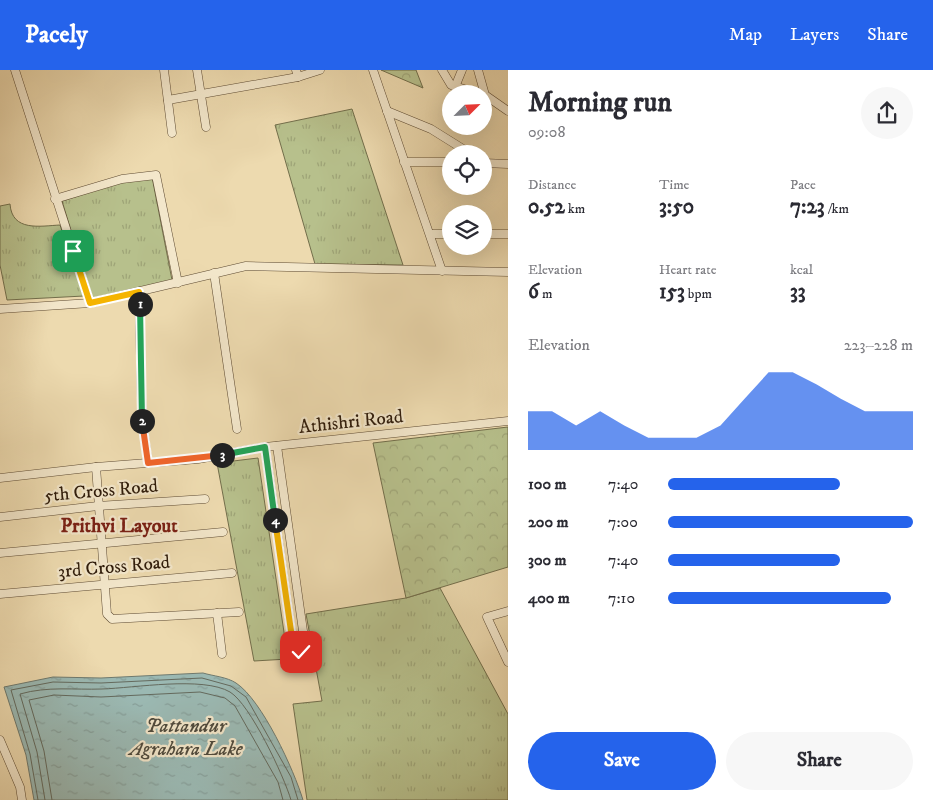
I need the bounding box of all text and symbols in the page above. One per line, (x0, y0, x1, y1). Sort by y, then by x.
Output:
text: Pacely (25, 20, 88, 50)
text: Map (729, 24, 762, 46)
text: Layers (790, 24, 839, 46)
text: Share (867, 24, 908, 46)
north arrow (442, 85, 492, 135)
map controls (442, 85, 492, 255)
text: Morning run (528, 85, 672, 120)
button: share (861, 87, 913, 139)
text: 09:08 (528, 122, 565, 142)
button: locate (442, 145, 492, 195)
text: Distance (528, 176, 576, 194)
text: Time (659, 176, 689, 194)
text: Pace (790, 176, 816, 194)
text: 0.52 (528, 194, 565, 220)
text: 3:50 (659, 194, 694, 220)
text: 7:23 (790, 194, 825, 220)
text: km (565, 200, 585, 218)
text: /km (825, 200, 849, 218)
button: layers (442, 205, 492, 255)
pin (52, 230, 94, 272)
icon: arrive (59, 237, 87, 265)
text: Elevation (528, 261, 582, 279)
text: Heart rate (659, 261, 716, 279)
text: kcal (790, 261, 813, 279)
text: 6 (528, 279, 539, 305)
text: 153 (659, 279, 685, 305)
text: 33 (790, 279, 806, 305)
text: m (539, 285, 552, 303)
text: bpm (685, 285, 712, 303)
pin: 1 (128, 292, 152, 316)
text: 1 (138, 295, 143, 313)
text: Elevation (528, 335, 590, 355)
text: 223–228 m (844, 335, 913, 355)
street label: Athishri Road (298, 405, 405, 439)
pin: 2 (130, 408, 154, 434)
text: 2 (139, 412, 146, 430)
pin: 3 (210, 442, 234, 468)
text: 3 (220, 446, 225, 464)
text: 100 m (528, 474, 567, 494)
text: 7:40 (608, 474, 638, 494)
street label: 5th Cross Road (43, 475, 160, 507)
pin: 4 (262, 508, 288, 532)
text: 4 (271, 511, 280, 529)
text: 200 m (528, 512, 569, 532)
text: 7:00 (608, 512, 638, 532)
district label: Prithvi Layout (60, 514, 178, 539)
text: 300 m (528, 550, 567, 570)
text: 7:40 (608, 550, 638, 570)
street label: 3rd Cross Road (57, 551, 172, 583)
text: 400 m (528, 588, 570, 608)
text: 7:10 (608, 588, 635, 608)
pin (280, 631, 322, 673)
icon: check (287, 638, 315, 666)
water label: Pattandur Agrahara Lake (127, 714, 244, 762)
button: Save (528, 732, 716, 790)
button: Share (726, 732, 913, 790)

